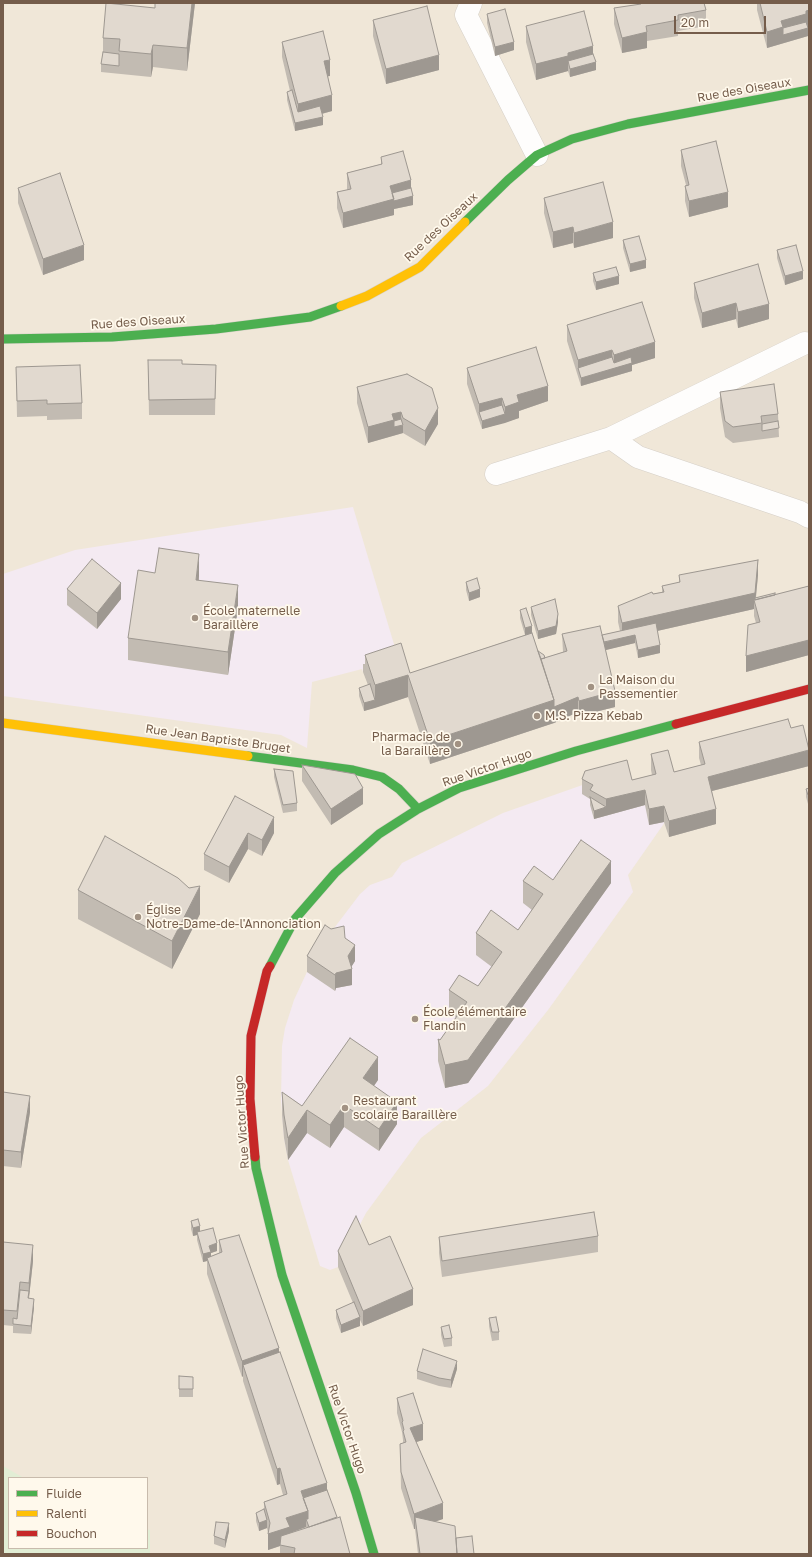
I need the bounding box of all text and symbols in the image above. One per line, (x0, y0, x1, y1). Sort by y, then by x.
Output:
scale bar (676, 8, 768, 34)
text: 20 m (681, 15, 709, 30)
street label: Rue des Oiseaux (696, 75, 792, 105)
street label: Rue des Oiseaux (401, 189, 481, 265)
street label: Rue des Oiseaux (90, 312, 186, 332)
place label: École maternelle Baraillère (203, 604, 300, 632)
marker: École maternelle Baraillère (190, 613, 200, 623)
place label: La Maison du Passementier (599, 673, 678, 701)
marker: La Maison du Passementier (586, 682, 596, 692)
place label: M.S. Pizza Kebab (545, 709, 643, 723)
marker: M.S. Pizza Kebab (532, 711, 542, 721)
street label: Rue Jean Baptiste Bruget (145, 722, 291, 756)
place label: Pharmacie de la Baraillère (372, 730, 450, 758)
marker: Pharmacie de la Baraillère (453, 739, 463, 749)
street label: Rue Victor Hugo (440, 746, 534, 790)
place label: Église Notre-Dame-de-l'Annonciation (146, 903, 321, 931)
marker: Église Notre-Dame-de-l'Annonciation (133, 912, 143, 922)
place label: École élémentaire Flandin (423, 1005, 526, 1033)
marker: École élémentaire Flandin (410, 1014, 420, 1024)
street label: Rue Victor Hugo (232, 1075, 252, 1169)
place label: Restaurant scolaire Baraillère (353, 1094, 457, 1122)
marker: Restaurant scolaire Baraillère (340, 1103, 350, 1113)
street label: Rue Victor Hugo (325, 1382, 369, 1476)
legend (8, 1477, 148, 1549)
text: Fluide (46, 1486, 82, 1501)
text: Ralenti (46, 1506, 87, 1521)
text: Bouchon (46, 1526, 97, 1541)

